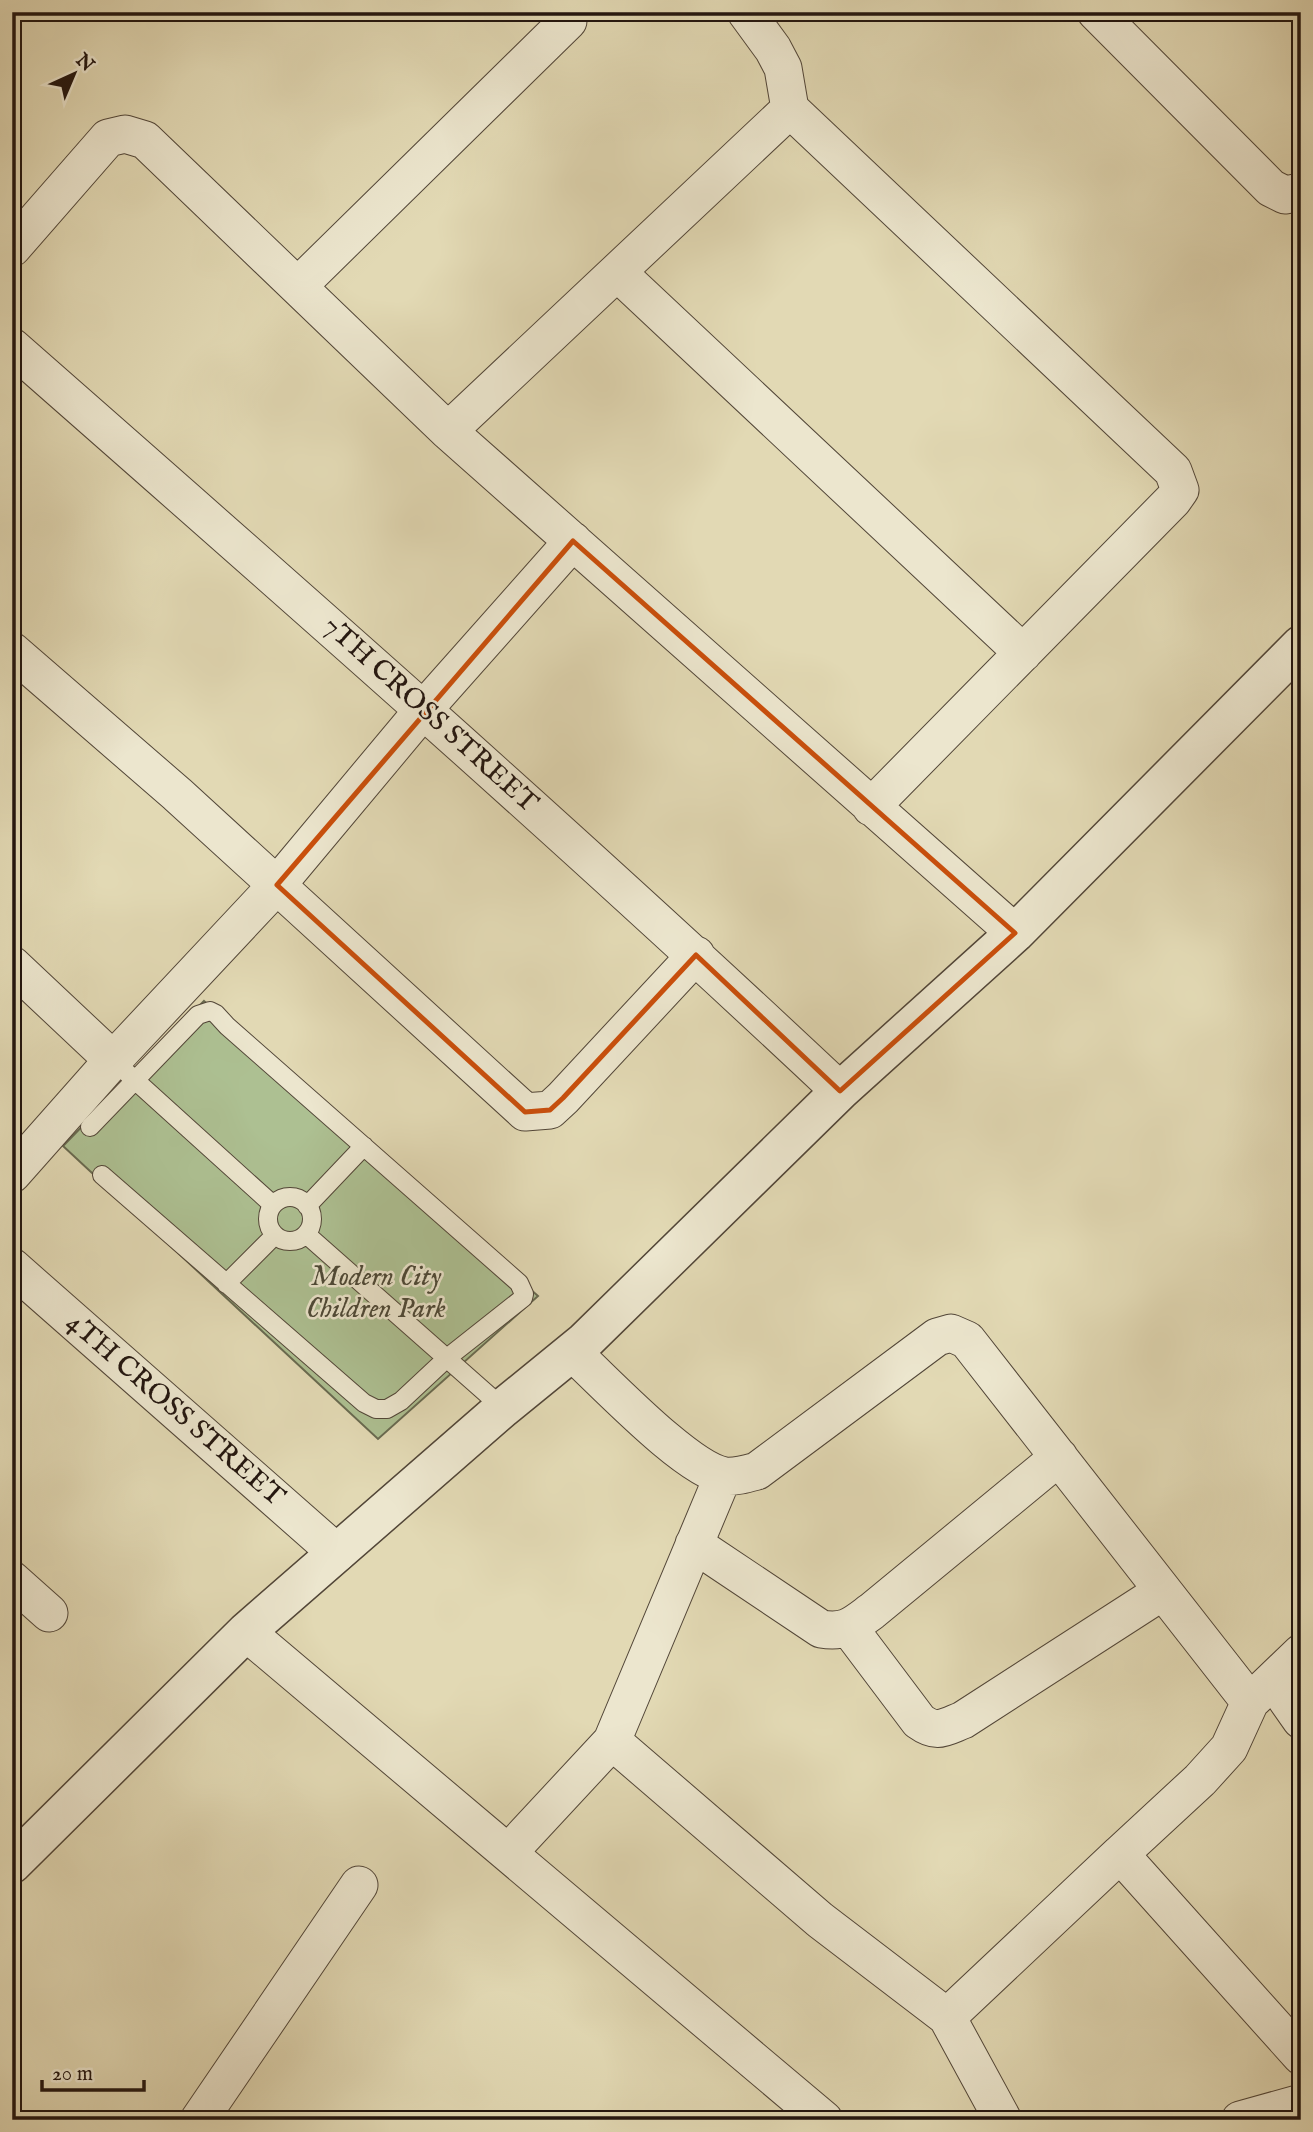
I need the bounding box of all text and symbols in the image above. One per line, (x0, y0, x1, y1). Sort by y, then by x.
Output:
north arrow (38, 38, 108, 108)
text: N (69, 48, 99, 78)
street label: 7TH CROSS STREET (315, 609, 545, 821)
park label: Modern City Children Park (306, 1260, 446, 1327)
street label: 4TH CROSS STREET (59, 1306, 292, 1515)
scale bar (42, 2048, 144, 2092)
text: 20 m (52, 2061, 93, 2088)

